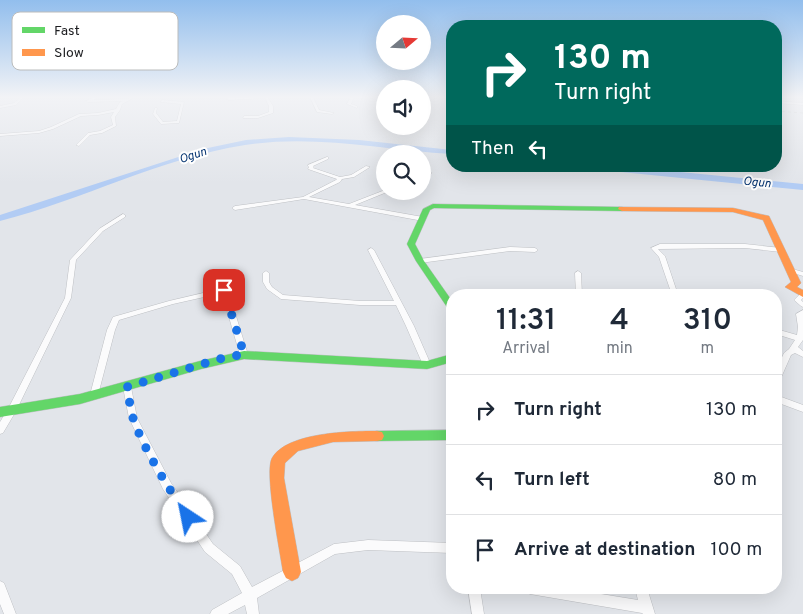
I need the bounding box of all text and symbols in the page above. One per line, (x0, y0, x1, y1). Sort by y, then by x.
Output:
legend (12, 12, 178, 70)
north arrow (376, 15, 431, 70)
map controls (376, 15, 431, 200)
text: Fast (54, 23, 80, 40)
text: 130 m (554, 37, 651, 81)
icon: right (471, 40, 536, 105)
text: Slow (54, 45, 84, 62)
button: sound (376, 80, 431, 135)
text: Turn right (554, 80, 651, 107)
icon: left (524, 135, 552, 163)
text: Then (471, 137, 514, 161)
water label: Ogun (177, 144, 209, 168)
button: search (376, 145, 431, 200)
water label: Ogun (742, 174, 772, 192)
pin (203, 269, 245, 311)
icon: arrive (210, 276, 238, 304)
text: 11:31 (496, 303, 556, 340)
text: 4 (610, 303, 629, 340)
text: 310 (683, 303, 732, 340)
text: Arrival (502, 339, 550, 359)
text: min (606, 339, 633, 359)
text: m (701, 339, 714, 359)
icon: right (471, 396, 499, 424)
text: Turn right (514, 398, 602, 422)
text: 130 m (706, 398, 757, 422)
icon: left (471, 466, 499, 494)
text: Turn left (514, 468, 590, 492)
text: 80 m (713, 468, 757, 492)
position arrow (161, 490, 213, 542)
icon: arrive (471, 536, 499, 564)
text: Arrive at destination (514, 538, 695, 562)
text: 100 m (710, 538, 762, 562)

